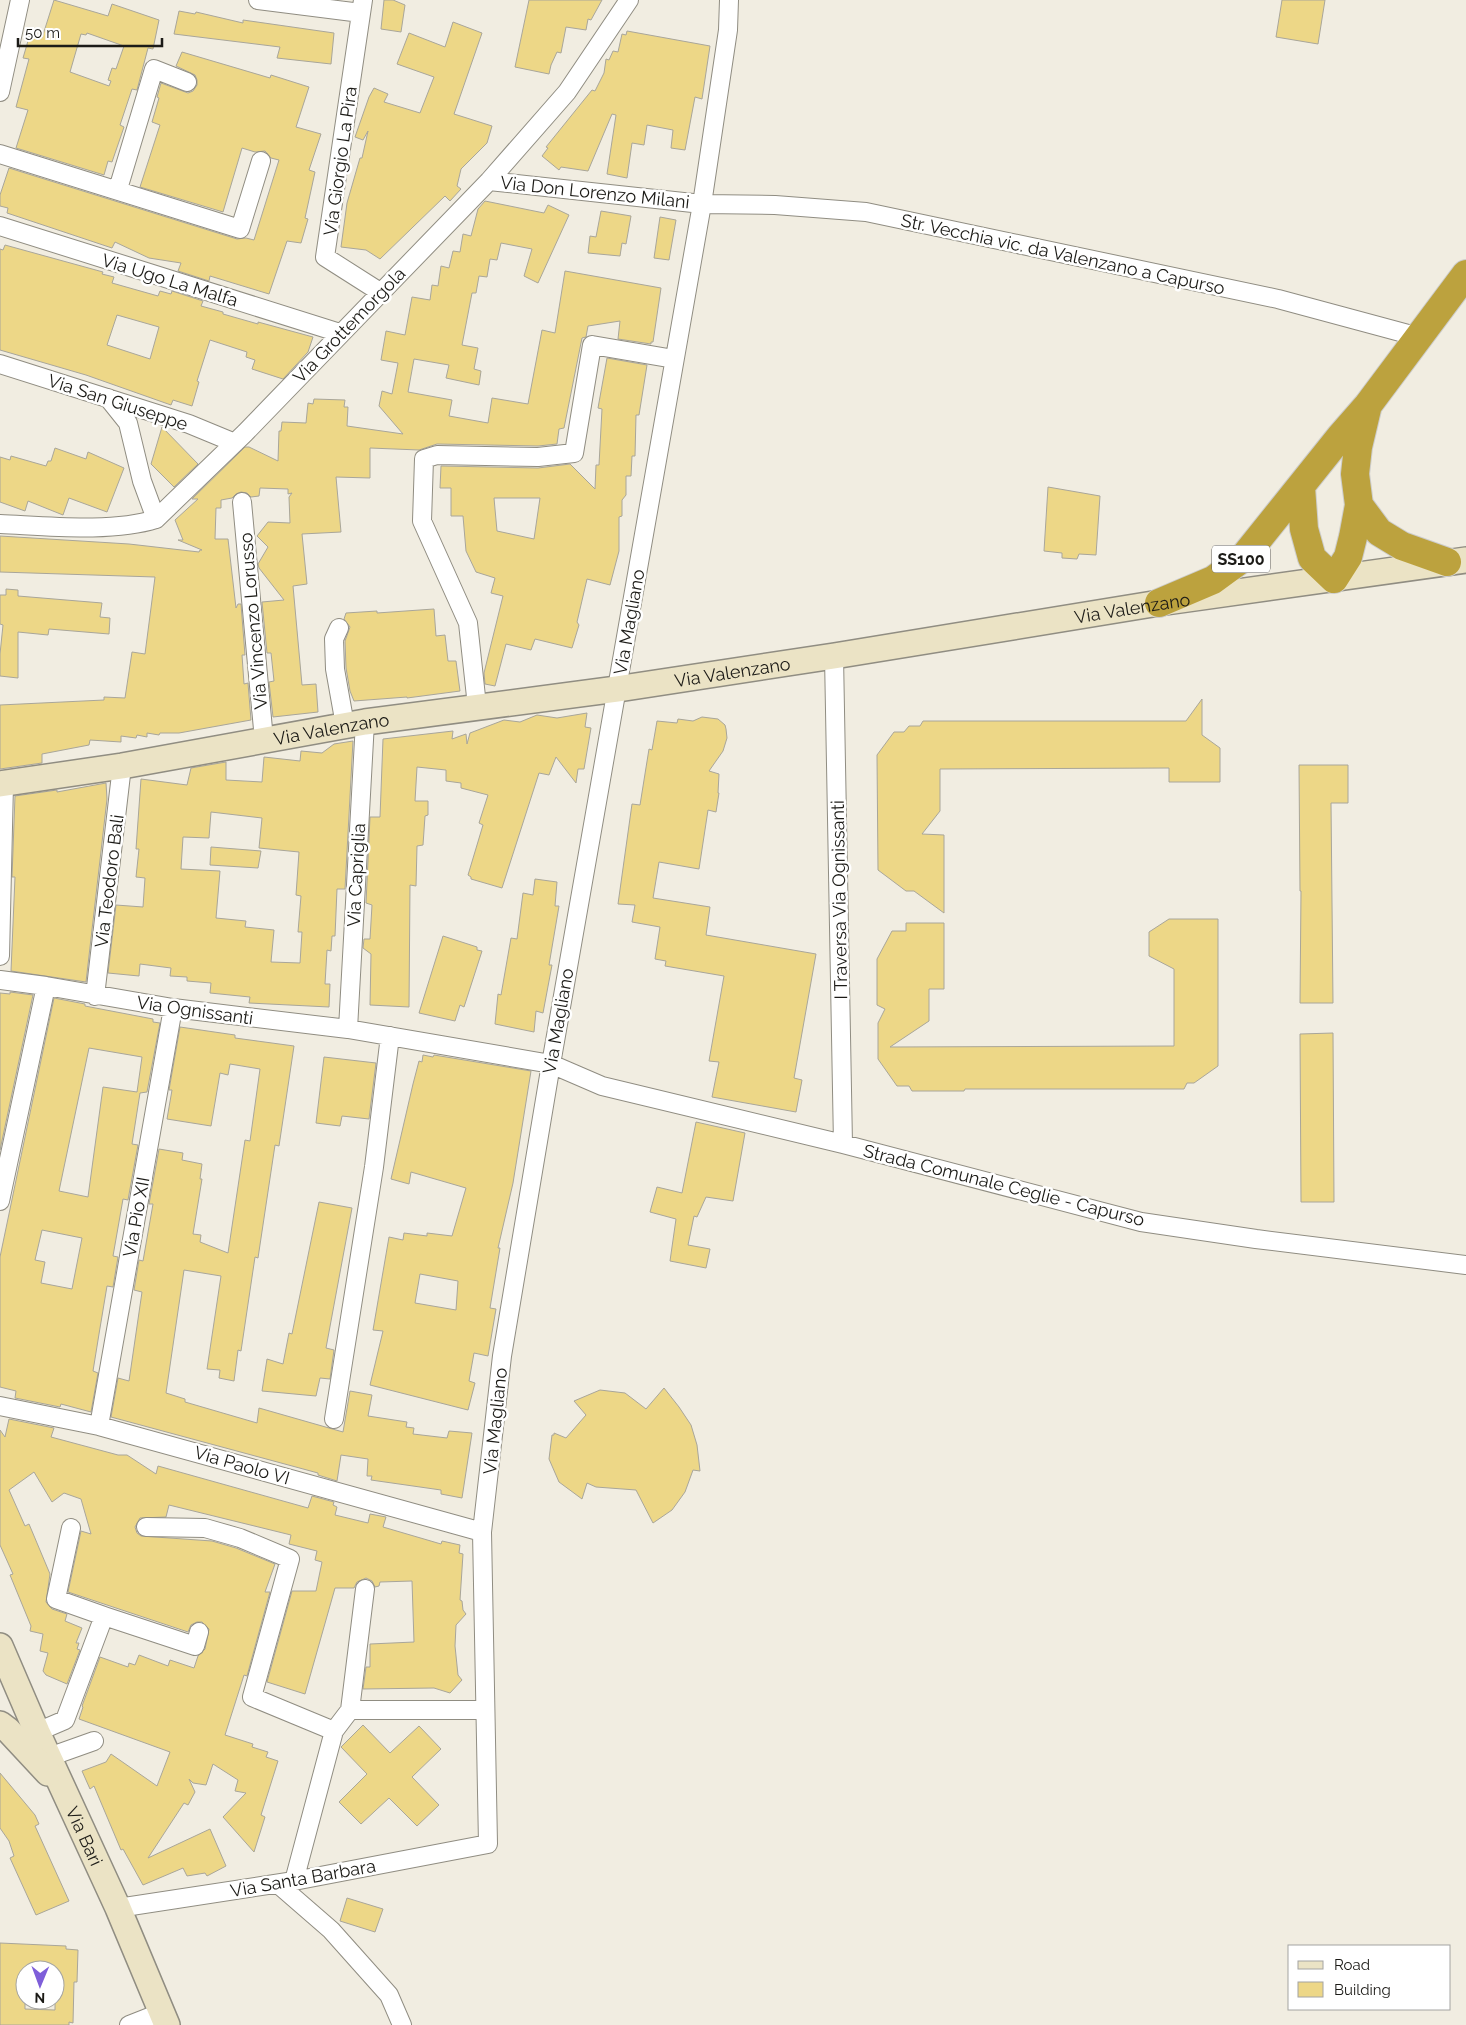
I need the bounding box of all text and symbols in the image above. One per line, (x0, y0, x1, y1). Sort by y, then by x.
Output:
scale bar (18, 15, 161, 47)
text: 50 m (25, 24, 60, 42)
street label: Via Giorgio La Pira (319, 85, 361, 237)
street label: Via Don Lorenzo Milani (499, 172, 691, 212)
street label: Str. Vecchia vic. da Valenzano a Capurso (899, 209, 1227, 299)
street label: Via Ugo La Malfa (99, 249, 241, 311)
street label: Via Grottemorgola (289, 263, 409, 387)
street label: Via San Giuseppe (45, 369, 191, 435)
street label: Via Vincenzo Lorusso (235, 531, 271, 710)
road number: SS100 (1212, 546, 1270, 572)
street label: Via Magliano (609, 567, 649, 677)
street label: Via Valenzano (1073, 588, 1192, 627)
street label: Via Valenzano (673, 652, 792, 691)
street label: Via Valenzano (272, 708, 391, 749)
street label: I Traversa Via Ognissanti (827, 800, 851, 1000)
street label: Via Teodoro Bali (90, 813, 128, 949)
street label: Via Capriglia (343, 823, 369, 927)
street label: Via Magliano (538, 966, 578, 1076)
street label: Via Ognissanti (136, 991, 254, 1029)
street label: Strada Comunale Ceglie - Capurso (861, 1140, 1147, 1230)
street label: Via Pio XII (119, 1175, 153, 1259)
street label: Via Magliano (479, 1366, 511, 1475)
street label: Via Paolo VI (192, 1441, 292, 1489)
street label: Via Bari (62, 1803, 107, 1869)
street label: Via Santa Barbara (229, 1855, 377, 1901)
legend (1288, 1945, 1451, 2010)
text: Road (1334, 1956, 1370, 1974)
north arrow (15, 1960, 65, 2010)
text: Building (1334, 1981, 1391, 1999)
text: N (34, 1990, 45, 2006)

